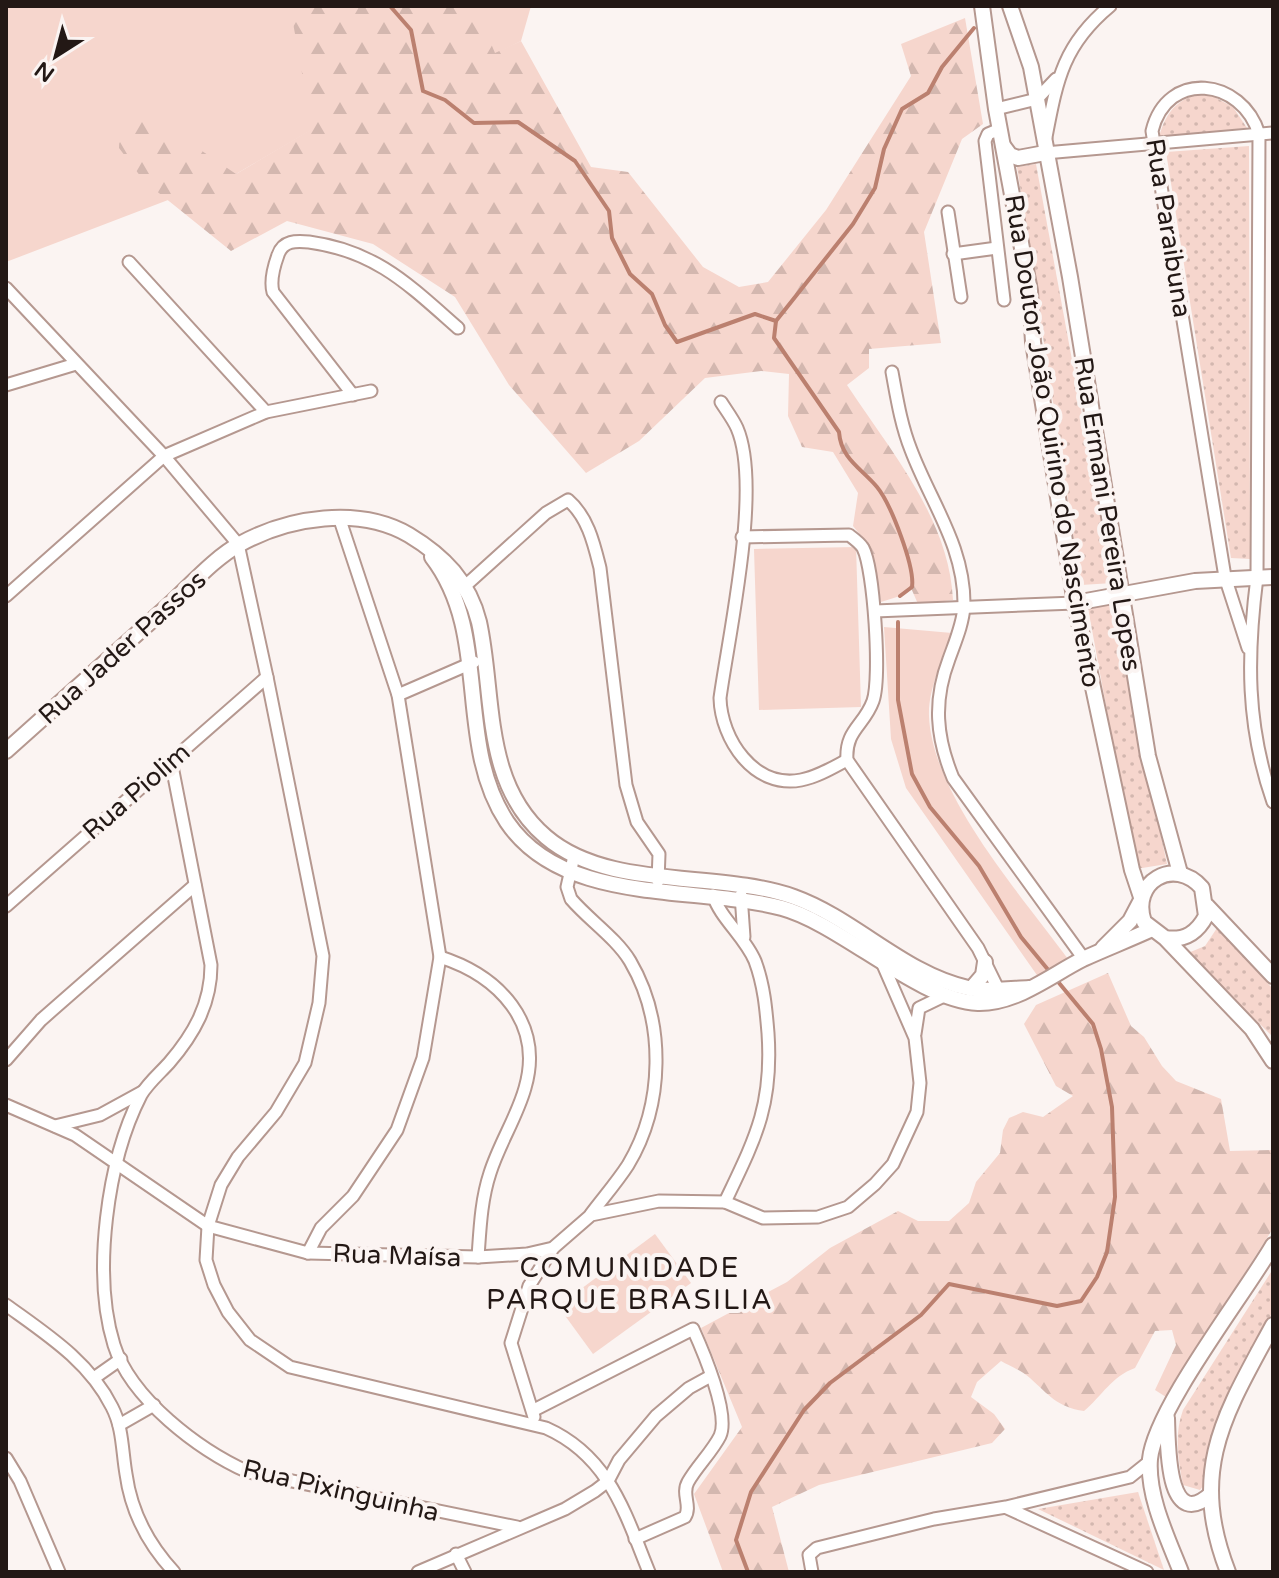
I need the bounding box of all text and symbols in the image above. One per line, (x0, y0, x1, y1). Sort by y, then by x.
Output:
north arrow (16, 16, 96, 96)
text: N (30, 56, 60, 87)
street label: Rua Paraibuna (1139, 136, 1198, 320)
street label: Rua Doutor João Quirino do Nascimento (998, 192, 1107, 690)
street label: Rua Ermani Pereira Lopes (1067, 355, 1148, 674)
street label: Rua Jader Passos (32, 564, 213, 731)
street label: Rua Piolim (76, 736, 196, 846)
street label: Rua Maísa (332, 1238, 462, 1273)
district label: COMUNIDADE PARQUE BRASILIA (486, 1251, 774, 1317)
street label: Rua Pixinguinha (240, 1453, 442, 1528)

